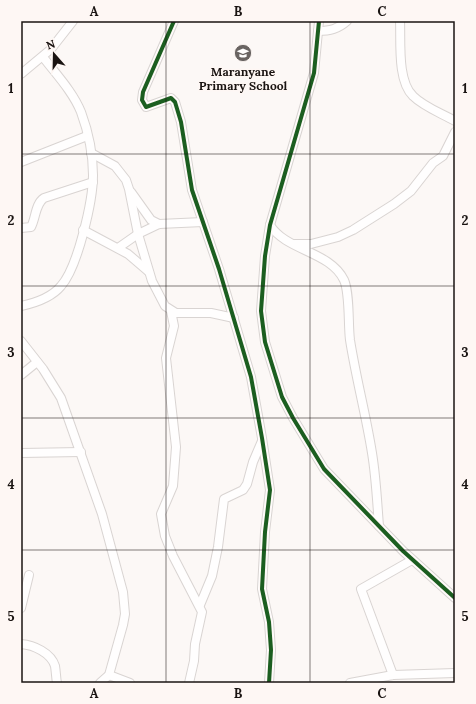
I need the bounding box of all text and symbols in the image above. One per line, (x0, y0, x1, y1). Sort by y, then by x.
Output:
text: A (90, 3, 99, 20)
text: B (234, 3, 243, 20)
text: C (378, 3, 387, 20)
north arrow (34, 34, 74, 74)
text: N (44, 36, 57, 53)
school or university icon: Maranyane Primary School (233, 43, 253, 63)
place label: Maranyane Primary School (199, 64, 287, 93)
text: 1 (8, 80, 14, 97)
text: 1 (462, 80, 468, 97)
text: 2 (8, 212, 15, 229)
text: 2 (462, 212, 469, 229)
text: 3 (7, 344, 15, 361)
text: 3 (461, 344, 469, 361)
text: 4 (7, 476, 15, 493)
text: 4 (461, 476, 469, 493)
text: 5 (7, 608, 15, 625)
text: 5 (461, 608, 469, 625)
text: A (90, 685, 99, 702)
text: B (234, 685, 243, 702)
text: C (378, 685, 387, 702)

